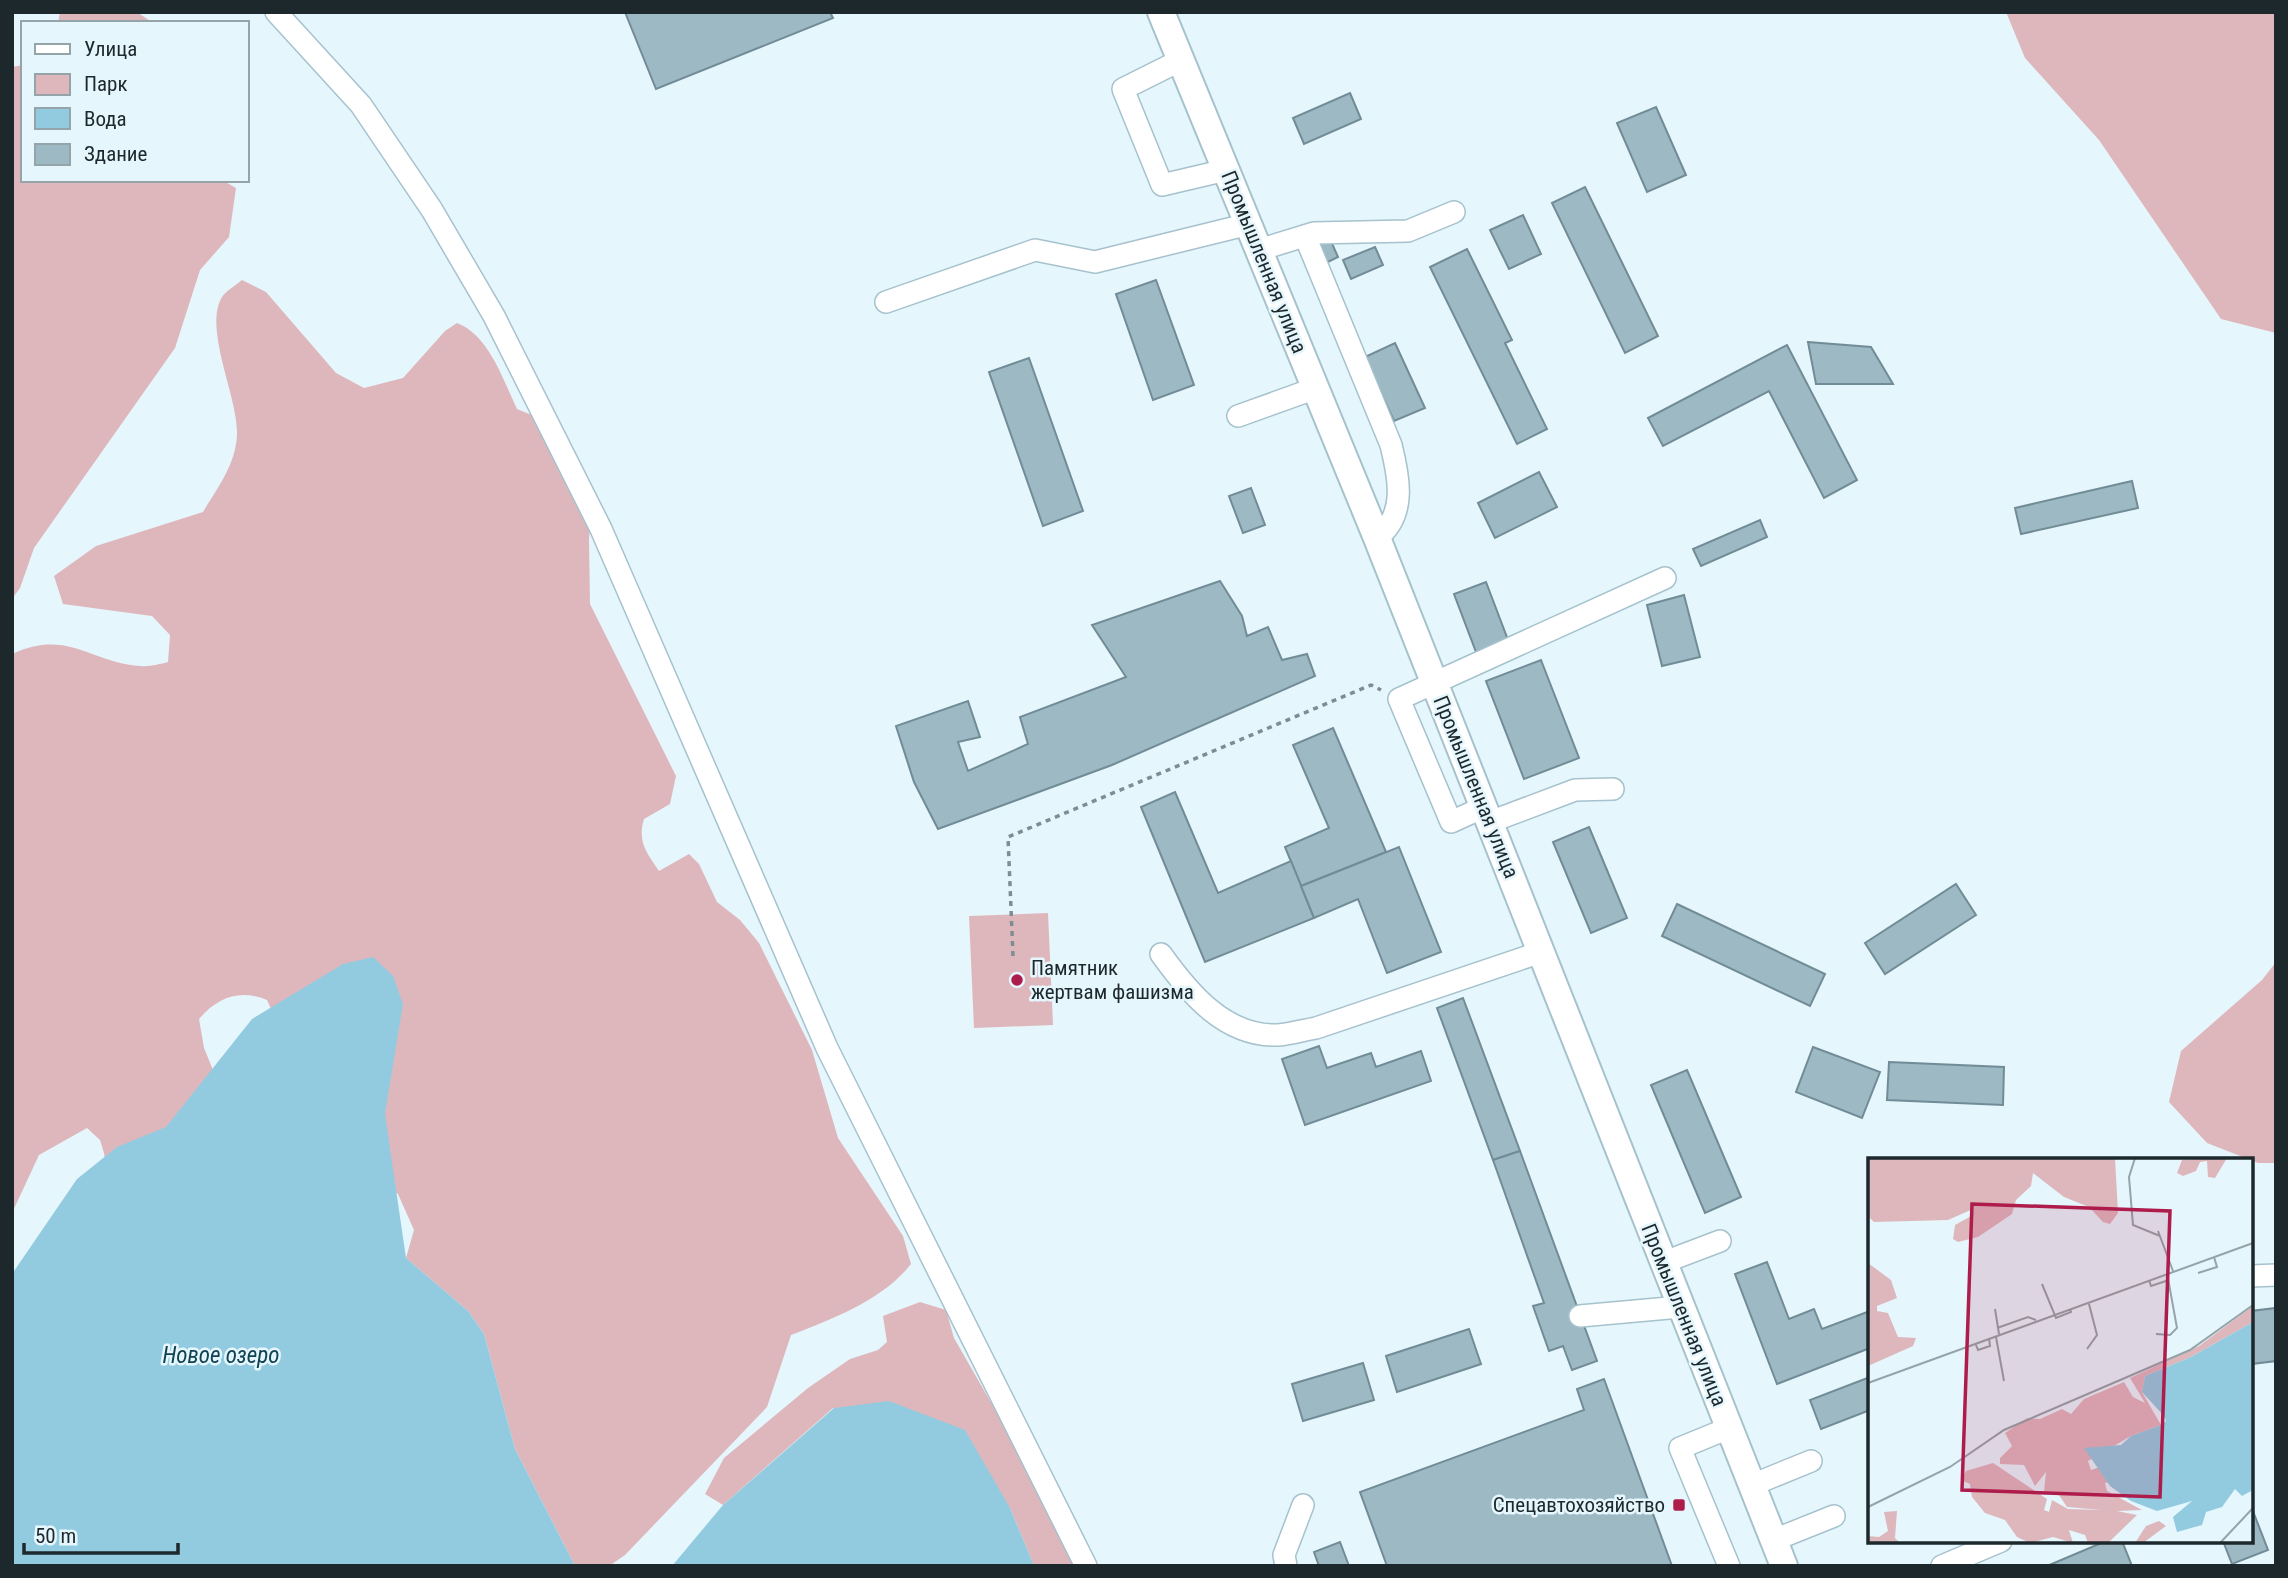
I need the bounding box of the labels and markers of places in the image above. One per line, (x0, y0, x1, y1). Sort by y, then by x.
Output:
place label: Памятник жертвам фашизма (1031, 956, 1194, 1004)
marker: Памятник жертвам фашизма (1009, 972, 1025, 988)
place label: Спецавтохозяйство (1493, 1493, 1665, 1517)
marker: Спецавтохозяйство (1671, 1497, 1687, 1513)

